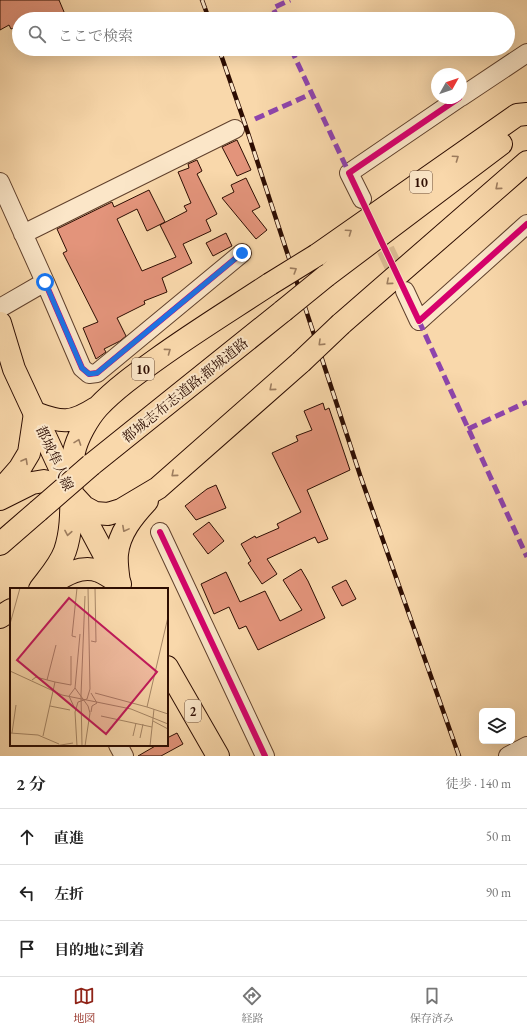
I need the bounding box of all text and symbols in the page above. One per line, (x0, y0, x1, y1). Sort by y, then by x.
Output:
search box (12, 12, 515, 56)
icon: search (26, 23, 48, 45)
text: ここで検索 (58, 26, 133, 45)
north arrow (431, 68, 467, 104)
one-way arrow (452, 155, 459, 163)
road number: 10 (410, 171, 432, 193)
one-way arrow (495, 183, 502, 190)
one-way arrow (345, 229, 352, 237)
route end (233, 244, 251, 262)
one-way arrow (290, 267, 297, 274)
route start (36, 273, 54, 291)
one-way arrow (386, 277, 394, 285)
street label: 都城志布志道路;都城道路 (118, 334, 252, 446)
one-way arrow (318, 338, 326, 346)
one-way arrow (163, 349, 170, 356)
road number: 10 (132, 358, 154, 380)
one-way arrow (269, 383, 277, 390)
street label: 都城隼人線 (32, 422, 78, 494)
one-way arrow (73, 439, 81, 446)
one-way arrow (20, 457, 27, 465)
one-way arrow (172, 469, 179, 476)
one-way arrow (123, 525, 130, 532)
one-way arrow (65, 530, 73, 536)
inset map (10, 588, 168, 746)
road number: 2 (185, 700, 201, 722)
map controls (479, 708, 515, 744)
button: layers (479, 708, 515, 744)
text: 2 分 (16, 773, 46, 795)
text: 徒歩 · 140 m (446, 775, 511, 792)
icon: ahead (16, 826, 38, 848)
text: 直進 (54, 828, 84, 847)
text: 50 m (486, 828, 511, 845)
icon: left (16, 882, 38, 904)
text: 左折 (54, 884, 84, 903)
text: 90 m (486, 884, 511, 901)
icon: arrive (16, 938, 38, 960)
text: 目的地に到着 (54, 940, 144, 959)
tab: 地図 (73, 985, 95, 1025)
tab: 経路 (241, 985, 263, 1025)
tab: 保存済み (410, 985, 454, 1025)

